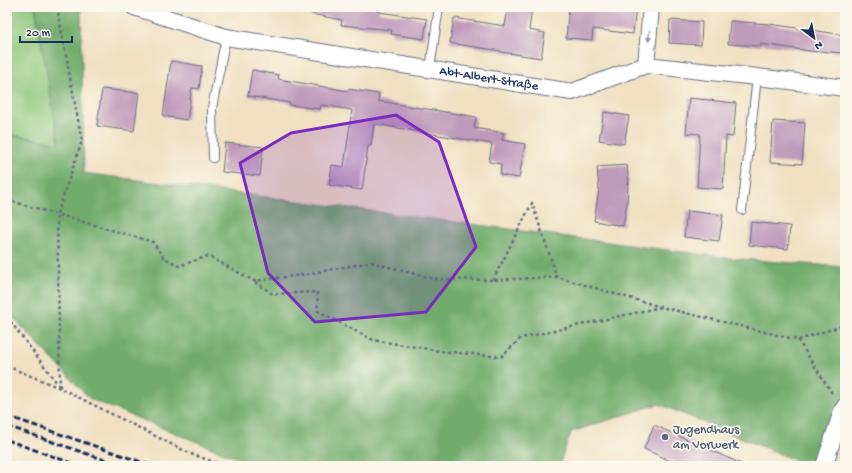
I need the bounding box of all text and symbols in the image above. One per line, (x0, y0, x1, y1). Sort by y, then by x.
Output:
scale bar (20, 18, 72, 44)
north arrow (794, 18, 834, 58)
text: 20 m (26, 27, 51, 41)
one-way arrow (645, 30, 652, 42)
text: N (812, 38, 824, 52)
street label: Abt-Albert-Straße (438, 64, 540, 94)
place label: Jugendhaus am Vorwerk (673, 423, 740, 453)
marker: Jugendhaus am Vorwerk (660, 432, 670, 442)

